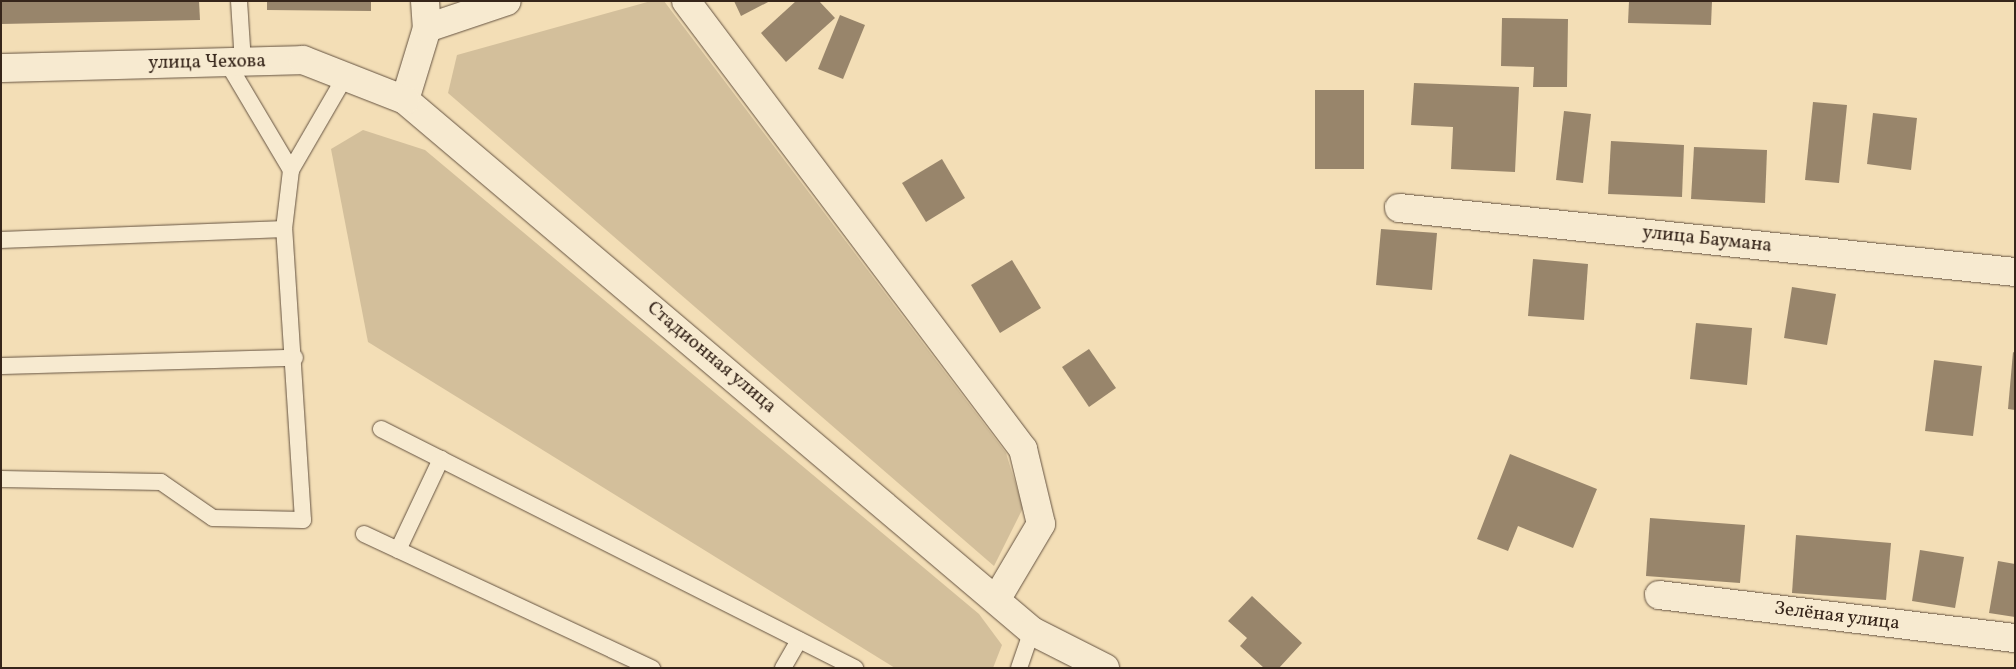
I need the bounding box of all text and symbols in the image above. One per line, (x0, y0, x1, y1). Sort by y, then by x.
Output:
street label: улица Чехова (148, 51, 266, 75)
street label: улица Баумана (1641, 222, 1773, 258)
street label: Стадионная улица (641, 297, 781, 419)
street label: Зелёная улица (1773, 598, 1901, 636)

